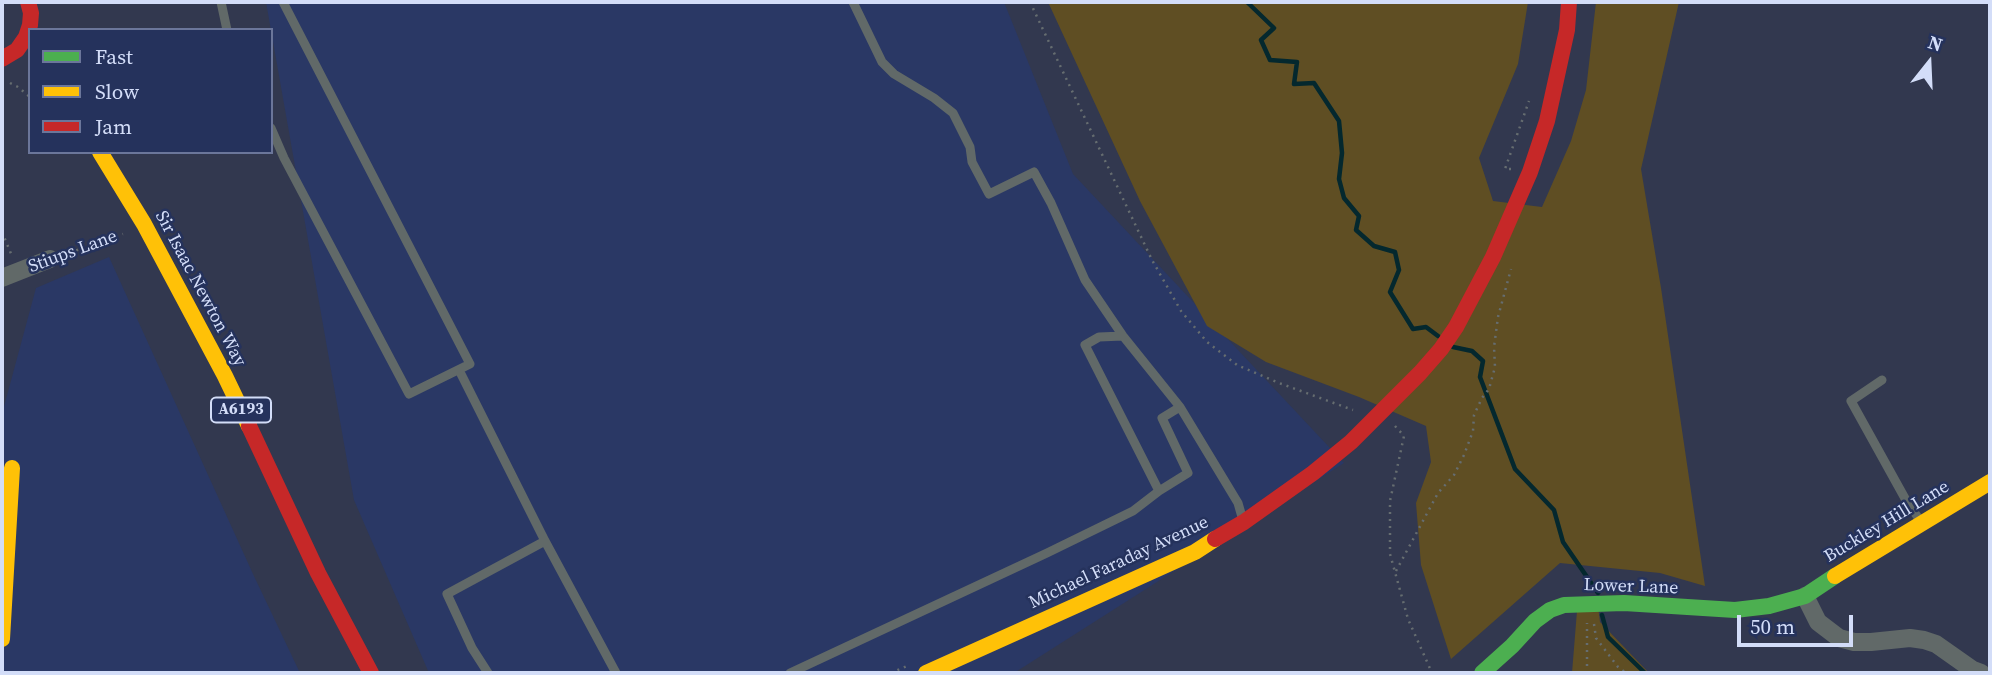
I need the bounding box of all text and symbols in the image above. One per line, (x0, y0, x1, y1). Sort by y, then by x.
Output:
legend (28, 28, 273, 154)
north arrow (1894, 28, 1964, 98)
text: N (1925, 29, 1946, 58)
text: Fast (95, 42, 133, 71)
text: Slow (95, 77, 139, 106)
text: Jam (95, 112, 132, 141)
street label: Sir Isaac Newton Way (150, 208, 250, 370)
street label: Stiups Lane (26, 226, 120, 278)
road number: A6193 (211, 398, 271, 422)
street label: Buckley Hill Lane (1821, 476, 1953, 568)
street label: Michael Faraday Avenue (1026, 512, 1212, 614)
street label: Lower Lane (1583, 575, 1679, 599)
scale bar (1740, 602, 1856, 646)
text: 50 m (1750, 612, 1795, 641)

